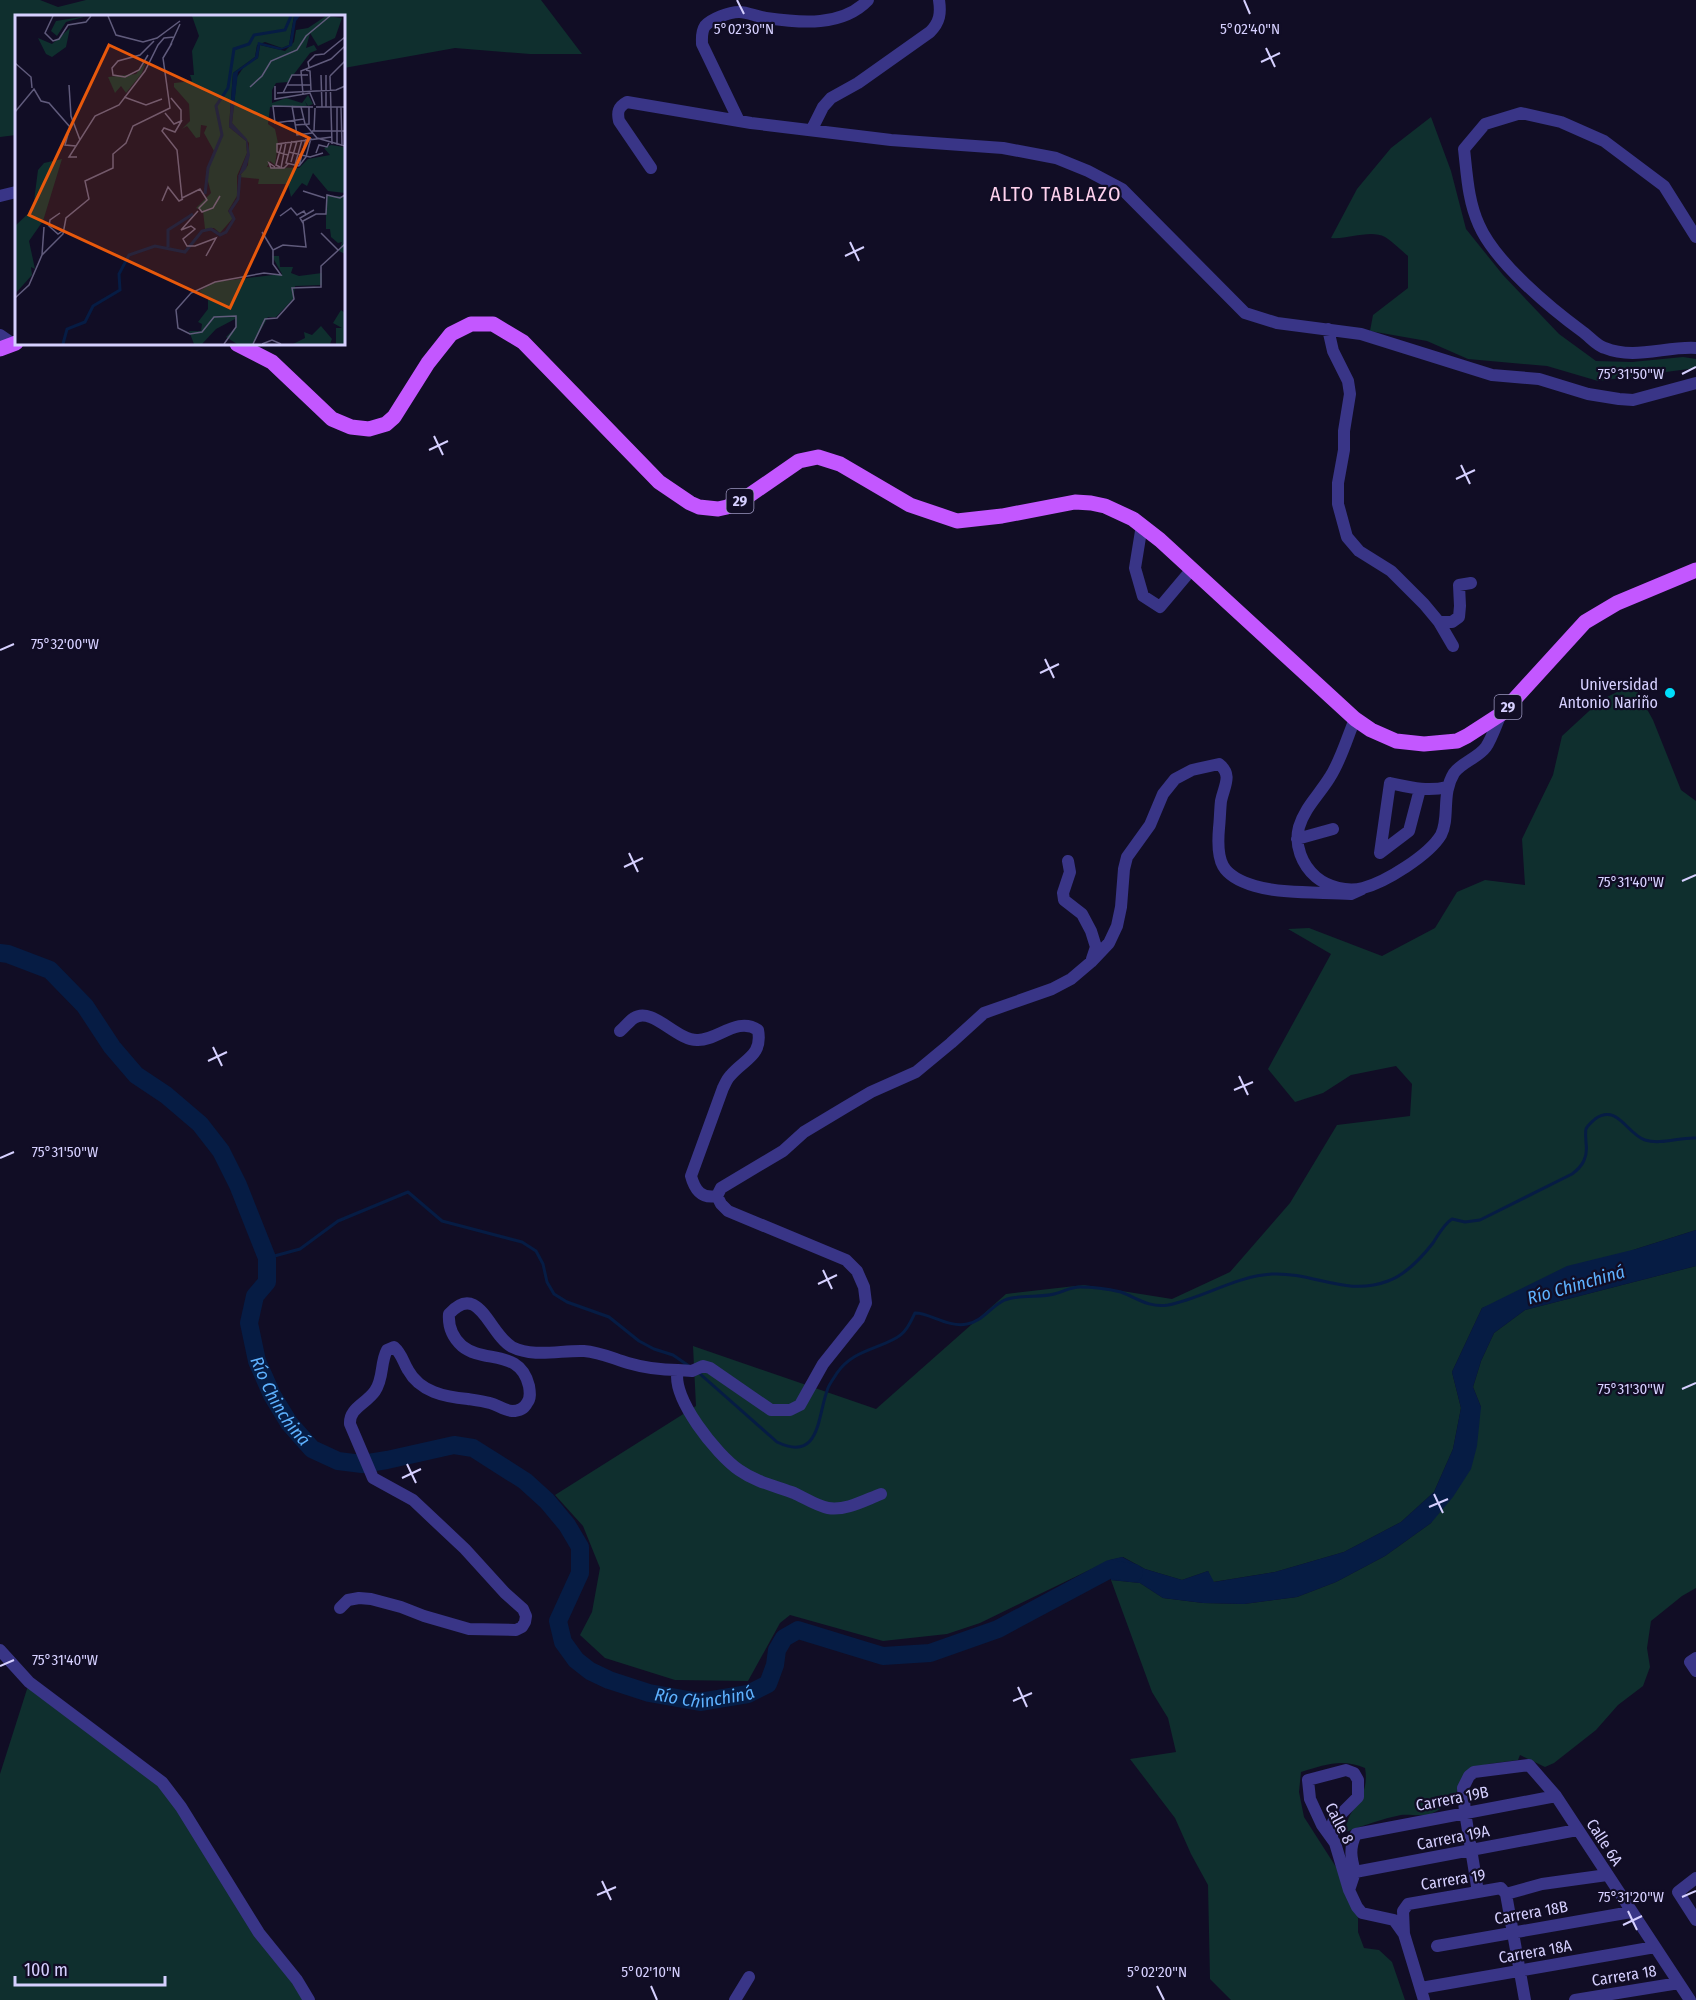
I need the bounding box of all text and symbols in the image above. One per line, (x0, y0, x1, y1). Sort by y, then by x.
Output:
inset map (15, 15, 345, 345)
text: 5°02'30"N (714, 20, 774, 38)
text: 5°02'40"N (1220, 20, 1280, 38)
district label: ALTO TABLAZO (990, 182, 1122, 206)
text: 75°31'50"W (1598, 365, 1664, 383)
road number: 29 (726, 489, 754, 513)
text: 75°32'00"W (31, 635, 99, 653)
place label: Universidad Antonio Nariño (1559, 675, 1658, 712)
marker: Universidad Antonio Nariño (1663, 686, 1677, 700)
road number: 29 (1494, 695, 1522, 719)
text: 75°31'40"W (1598, 873, 1664, 891)
text: 75°31'50"W (32, 1143, 98, 1161)
water label: Río Chinchiná (1525, 1261, 1627, 1309)
water label: Río Chinchiná (245, 1353, 315, 1450)
text: 75°31'30"W (1598, 1380, 1664, 1398)
text: 75°31'40"W (32, 1651, 98, 1669)
water label: Río Chinchiná (653, 1681, 758, 1713)
street label: Carrera 19B (1414, 1782, 1490, 1815)
street label: Calle 8 (1321, 1799, 1358, 1847)
street label: Calle 6A (1582, 1815, 1627, 1870)
street label: Carrera 19A (1415, 1821, 1491, 1854)
street label: Carrera 19 (1419, 1865, 1487, 1894)
text: 75°31'20"W (1598, 1888, 1664, 1906)
street label: Carrera 18B (1493, 1897, 1569, 1928)
street label: Carrera 18A (1497, 1936, 1574, 1967)
scale bar (15, 1949, 165, 1987)
text: 100 m (24, 1959, 68, 1981)
street label: Carrera 18 (1590, 1961, 1658, 1990)
text: 5°02'10"N (621, 1963, 681, 1981)
text: 5°02'20"N (1127, 1963, 1187, 1981)

